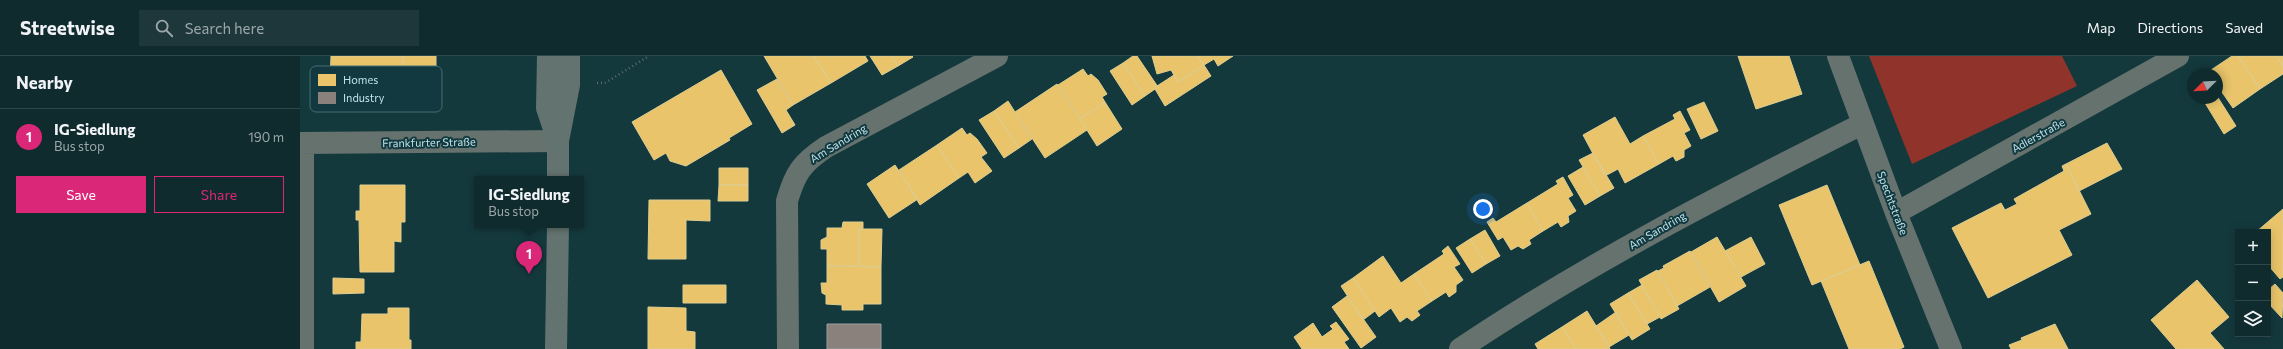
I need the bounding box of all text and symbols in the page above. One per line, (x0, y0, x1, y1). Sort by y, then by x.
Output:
search box (139, 10, 419, 46)
text: Streetwise (20, 16, 115, 39)
icon: search (153, 17, 175, 39)
text: Search here (185, 19, 264, 37)
text: Map (2087, 19, 2116, 36)
text: Directions (2138, 19, 2203, 36)
text: Saved (2225, 19, 2263, 36)
legend (310, 66, 442, 112)
north arrow (2187, 68, 2223, 104)
text: Nearby (16, 72, 73, 93)
text: Homes (343, 73, 378, 86)
text: Industry (343, 91, 385, 104)
street label: Adlerstraße (2009, 115, 2067, 155)
text: IG-Siedlung (54, 120, 135, 138)
street label: Am Sandring (807, 121, 869, 165)
text: 1 (26, 129, 32, 145)
text: 190 m (248, 129, 284, 145)
street label: Frankfurter Straße (382, 135, 476, 149)
text: Bus stop (54, 138, 105, 154)
street label: Spechtstraße (1875, 169, 1911, 237)
button: Save (16, 176, 146, 213)
button: Share (154, 176, 284, 213)
popup (474, 176, 584, 228)
text: IG-Siedlung (488, 185, 570, 203)
your location (1473, 199, 1493, 219)
text: Bus stop (488, 203, 539, 219)
street label: Am Sandring (1626, 208, 1688, 252)
map controls (2235, 229, 2271, 337)
button: + (2235, 229, 2271, 265)
pin: 1 (516, 241, 542, 274)
button: − (2235, 265, 2271, 301)
button: layers (2235, 301, 2271, 337)

